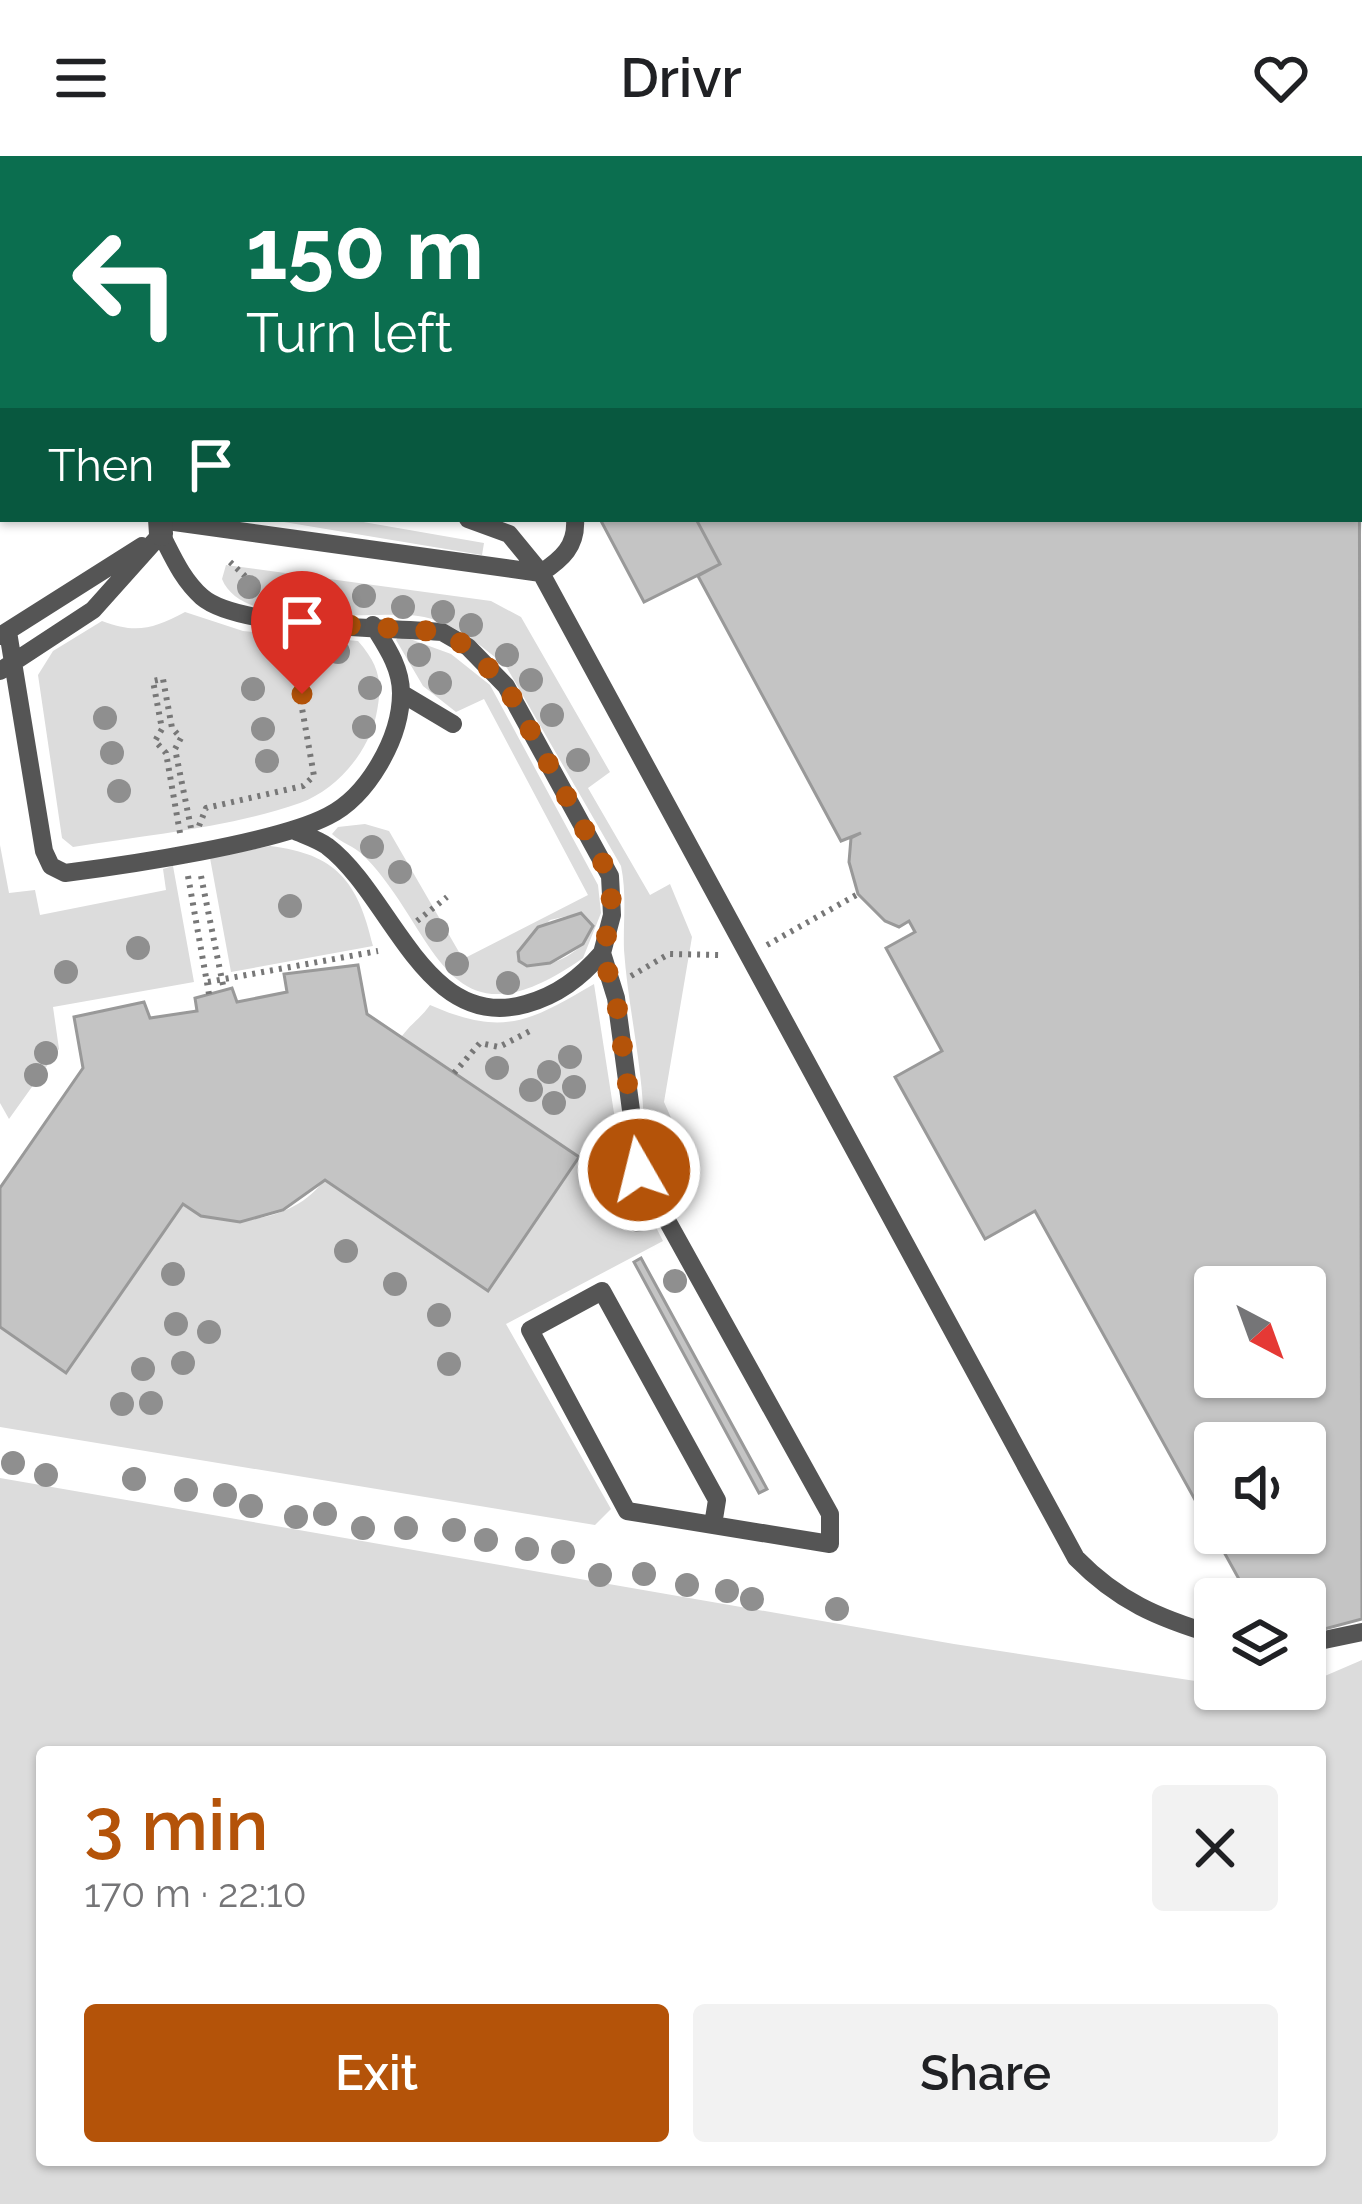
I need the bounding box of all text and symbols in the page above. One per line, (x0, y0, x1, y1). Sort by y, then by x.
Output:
icon: menu (48, 45, 114, 111)
icon: heart (1248, 45, 1314, 111)
text: Drivr (620, 46, 742, 110)
text: 150 m (246, 200, 484, 299)
icon: left (48, 204, 204, 360)
text: Turn left (246, 301, 453, 365)
icon: arrive (178, 432, 244, 498)
text: Then (48, 439, 154, 492)
pin (251, 571, 353, 694)
icon: arrive (269, 589, 335, 655)
position arrow (576, 1107, 702, 1233)
north arrow (1194, 1266, 1326, 1398)
map controls (1194, 1266, 1326, 1710)
button: sound (1194, 1422, 1326, 1554)
button: layers (1194, 1578, 1326, 1710)
text: 3 min (84, 1782, 268, 1867)
button: close (1152, 1785, 1278, 1911)
text: 170 m · 22:10 (84, 1870, 307, 1916)
button: Exit (84, 2004, 669, 2142)
button: Share (693, 2004, 1278, 2142)

